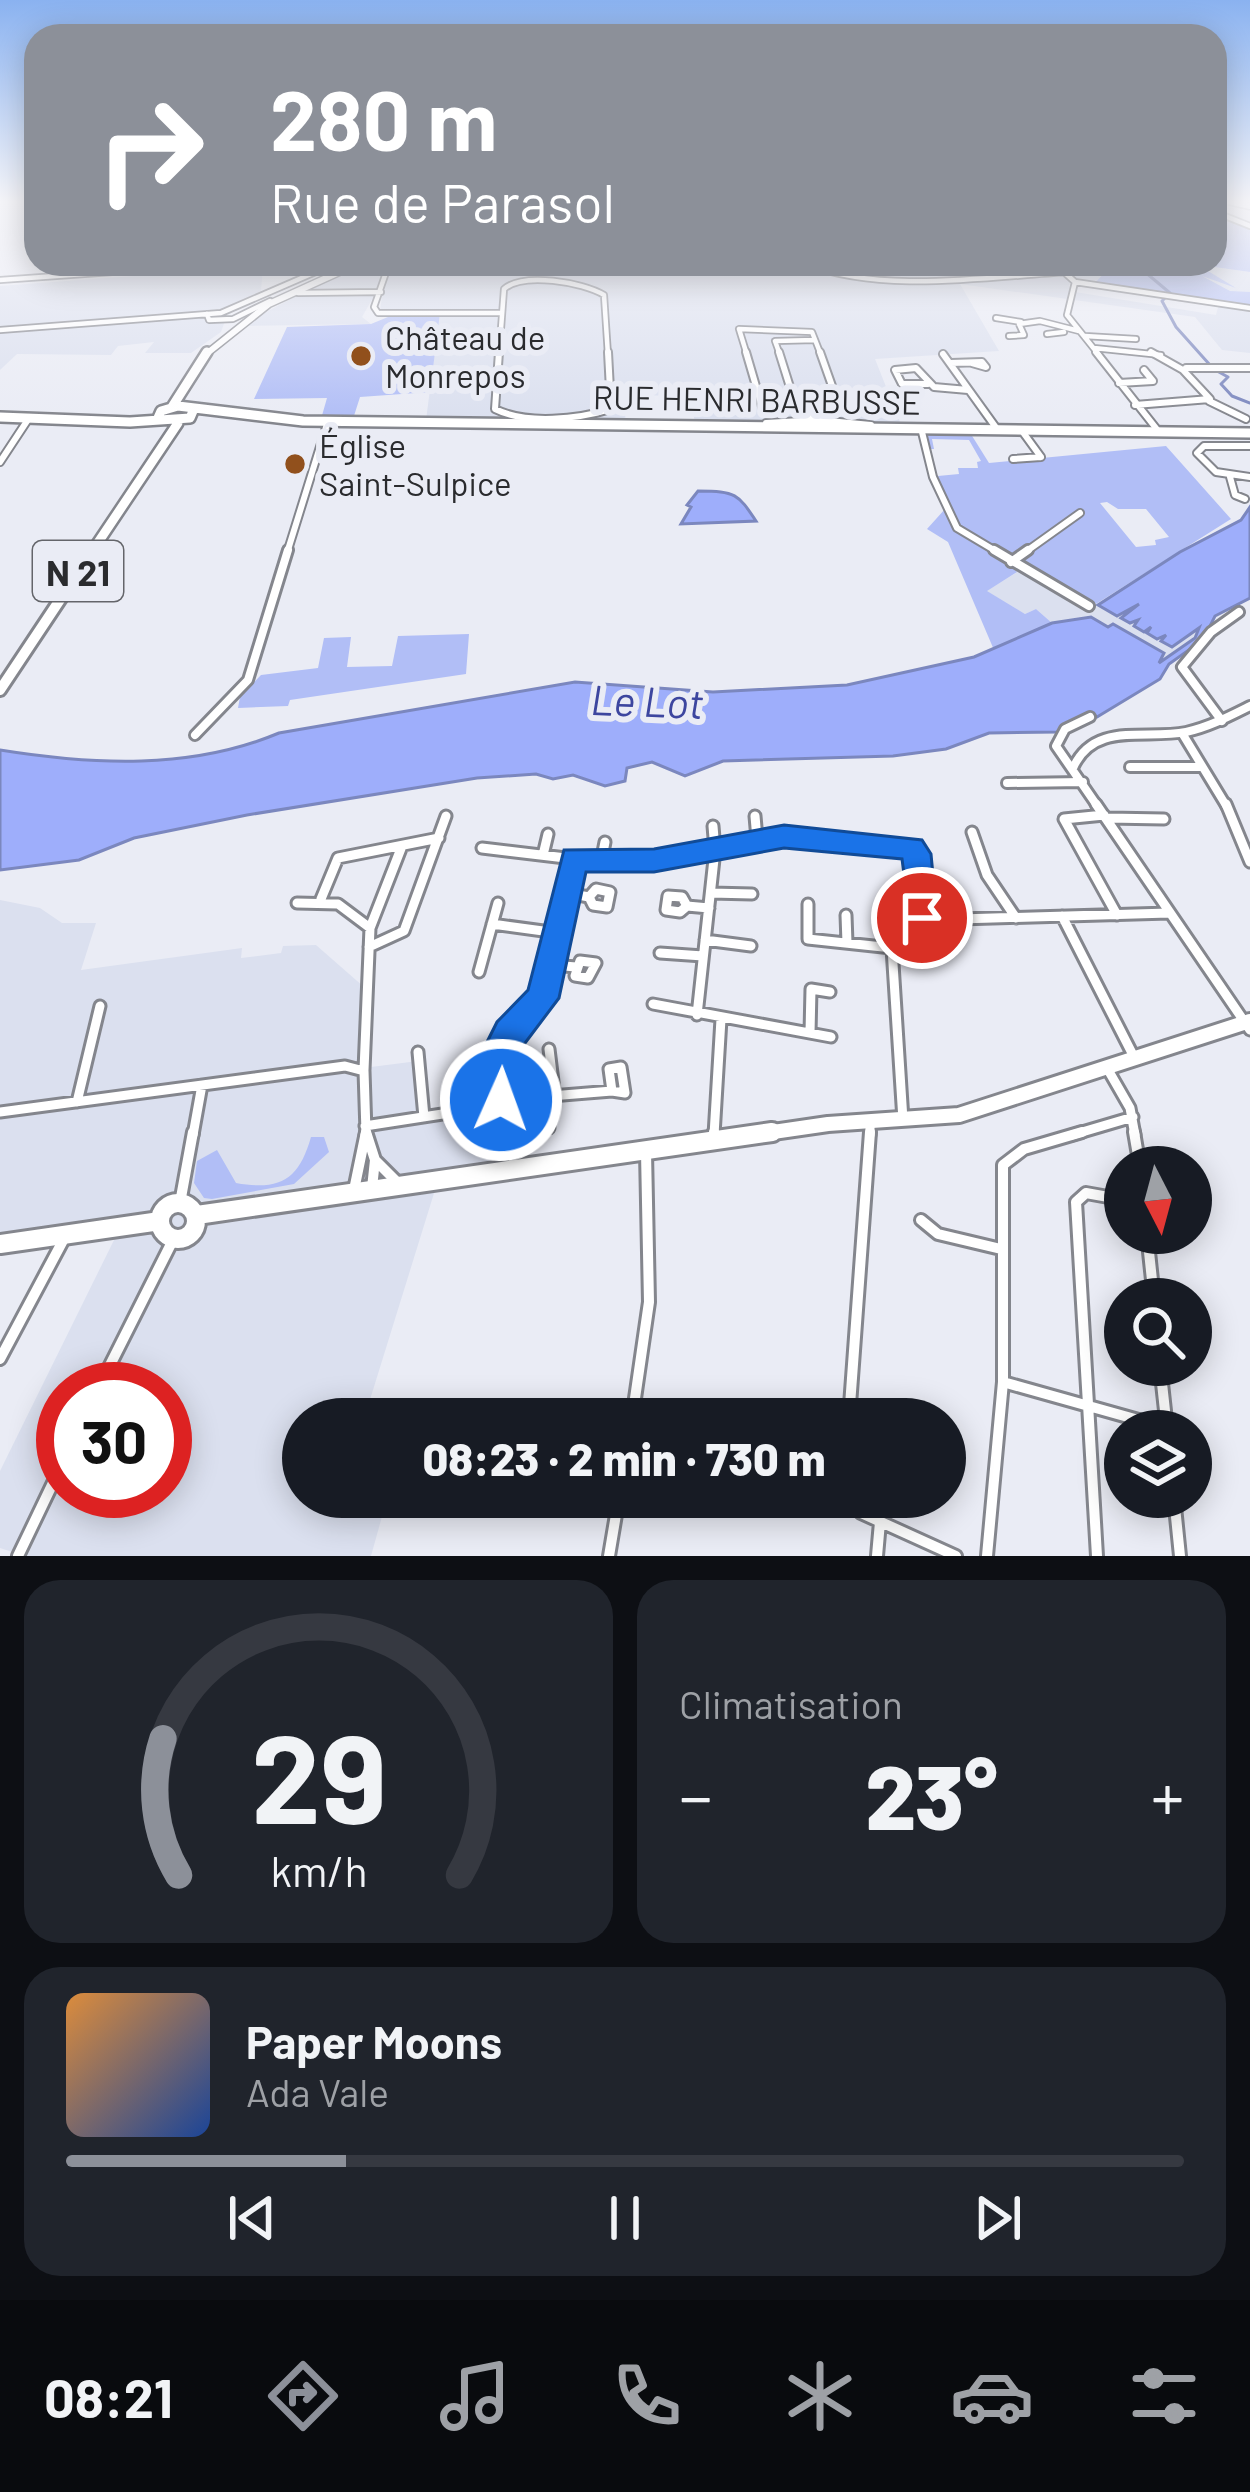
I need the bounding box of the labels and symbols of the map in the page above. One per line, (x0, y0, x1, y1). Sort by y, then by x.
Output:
place label: Château de Monrepos (385, 317, 545, 395)
marker: Château de Monrepos (348, 343, 374, 369)
street label: RUE HENRI BARBUSSE (593, 376, 921, 422)
place label: Église Saint-Sulpice (319, 425, 512, 503)
marker: Église Saint-Sulpice (282, 451, 308, 477)
road number: N 21 (33, 541, 123, 601)
water label: Le Lot (590, 673, 704, 727)
pin (871, 867, 973, 969)
position arrow (438, 1037, 564, 1163)
north arrow (1104, 1146, 1212, 1254)
speed limit sign: 30 (36, 1362, 192, 1518)

